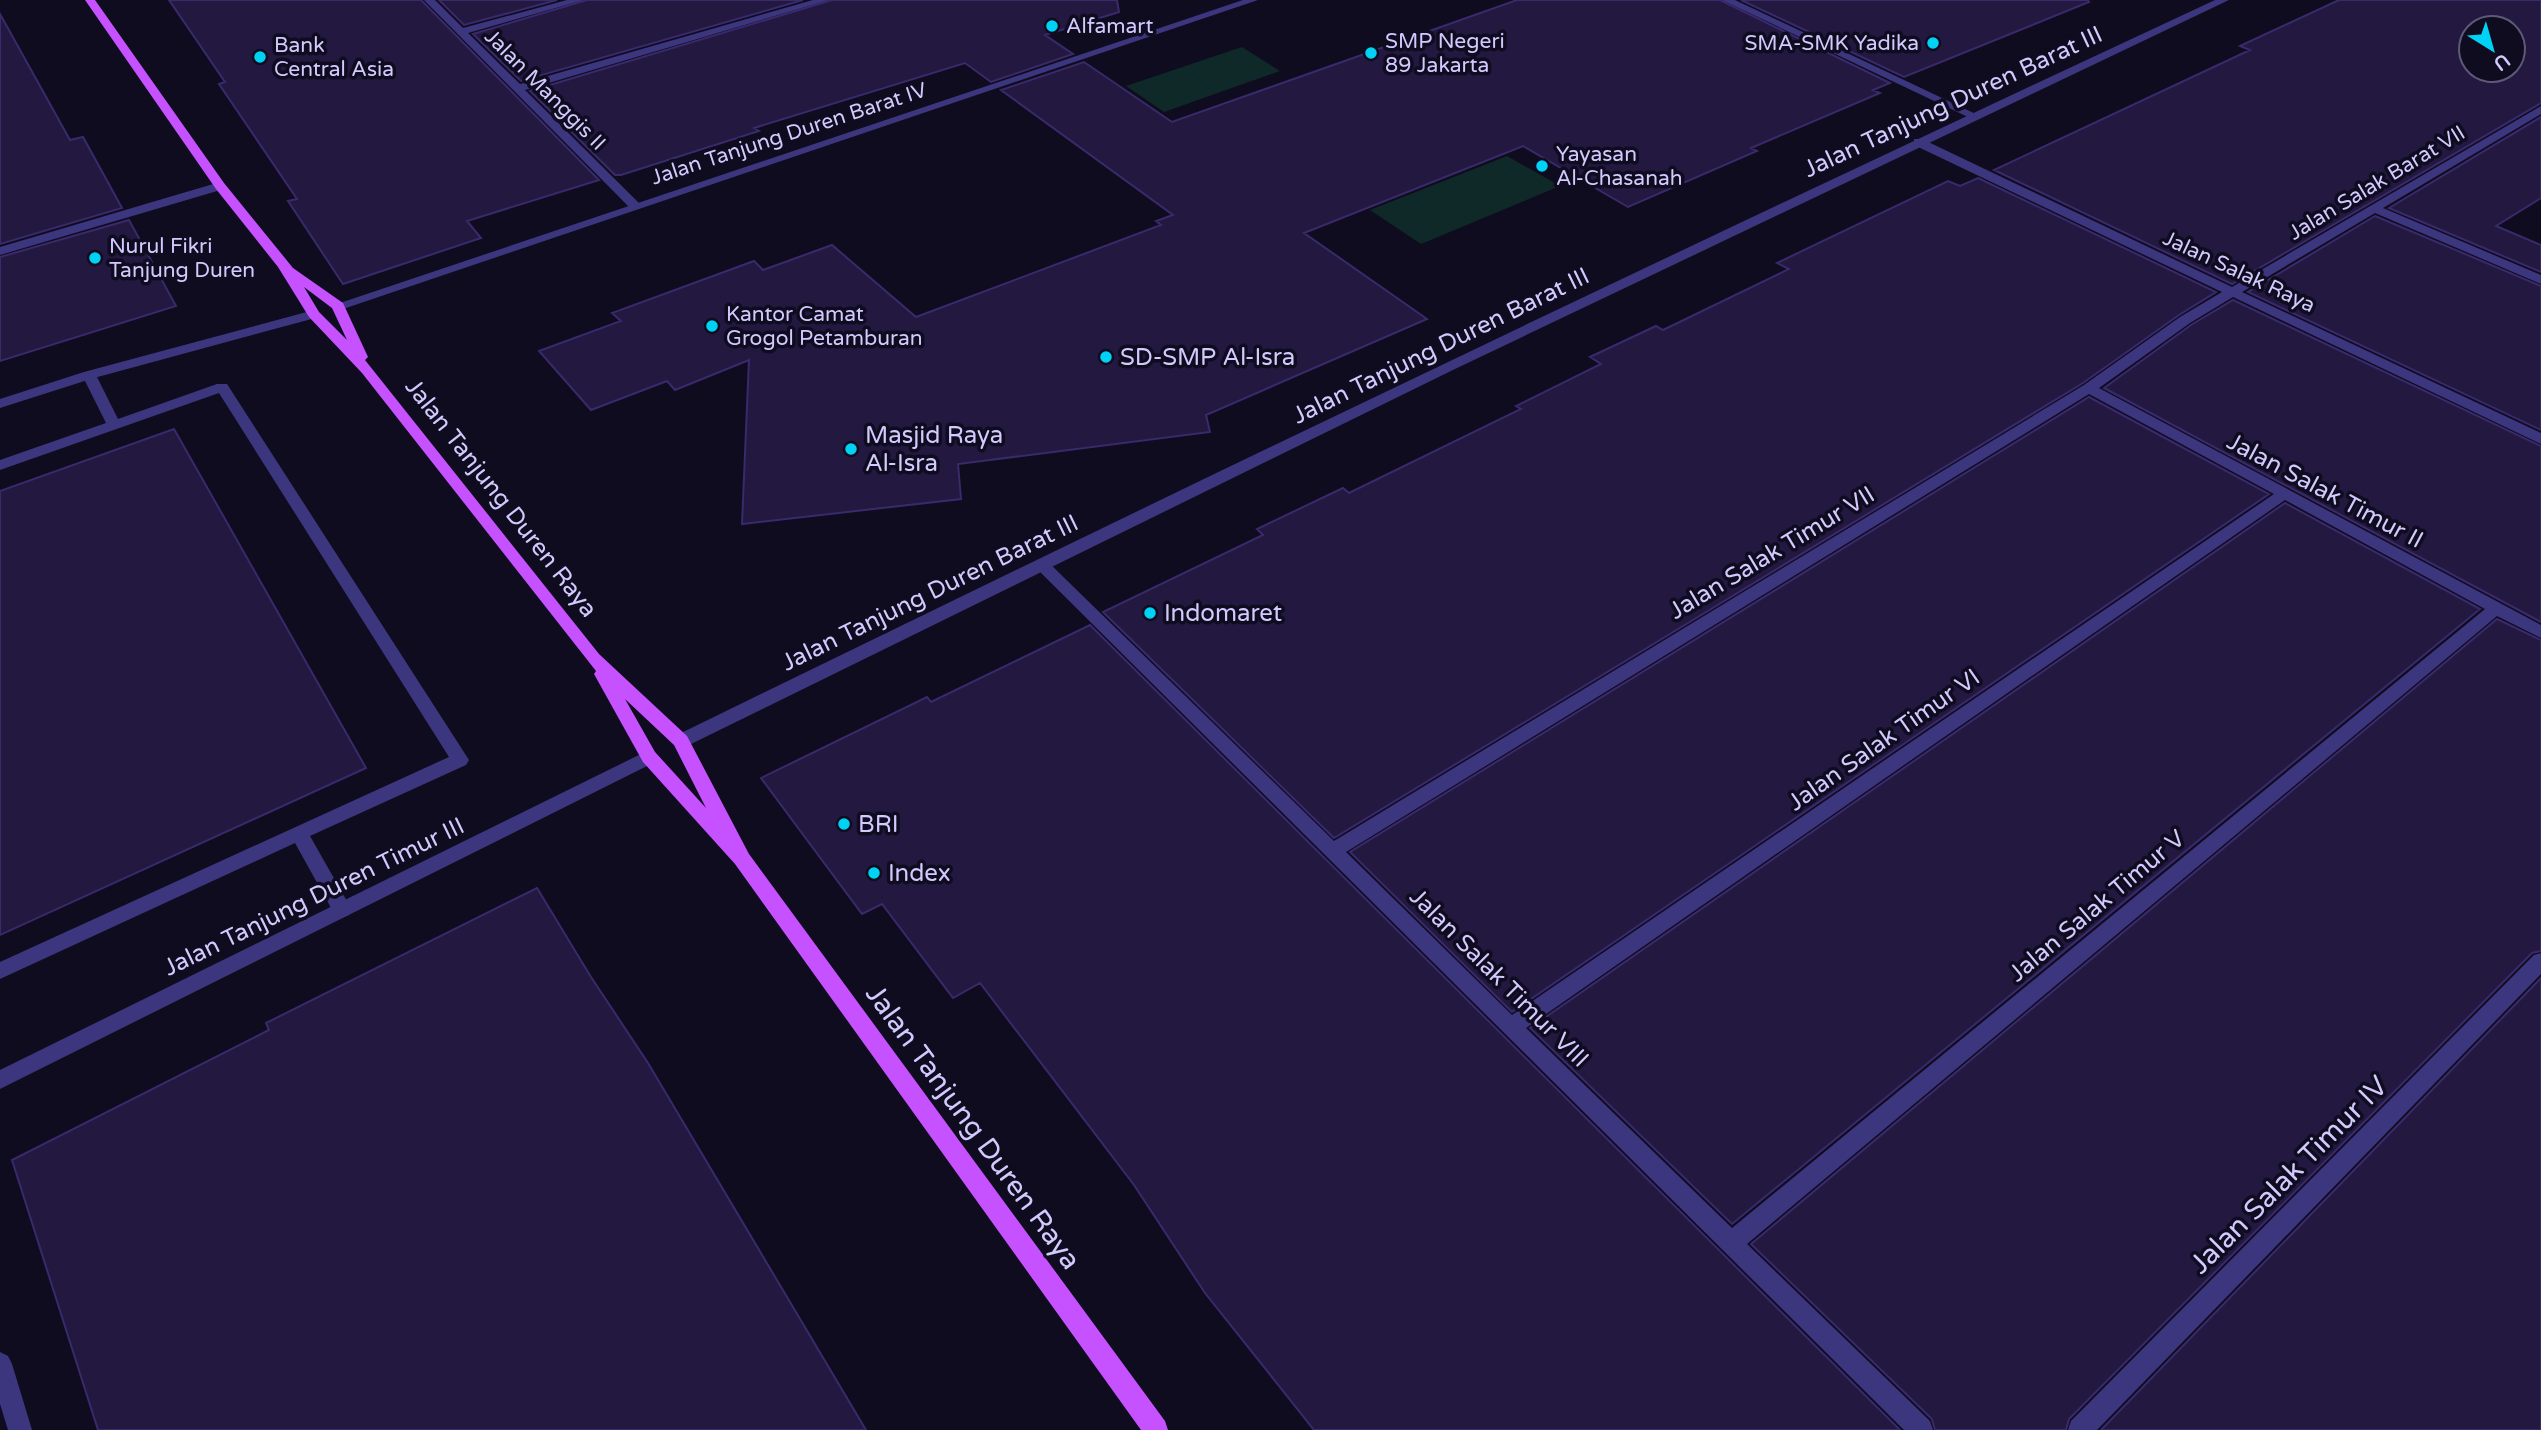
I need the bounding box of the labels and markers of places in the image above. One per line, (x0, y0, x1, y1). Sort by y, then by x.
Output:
place label: Alfamart (1066, 14, 1153, 39)
marker: Alfamart (1044, 18, 1060, 34)
place label: SMP Negeri 89 Jakarta (1385, 29, 1505, 78)
place label: SMA-SMK Yadika (1744, 31, 1919, 56)
place label: Bank Central Asia (274, 33, 394, 82)
marker: SMA-SMK Yadika (1925, 35, 1941, 51)
marker: SMP Negeri 89 Jakarta (1363, 45, 1379, 61)
marker: Bank Central Asia (252, 49, 268, 65)
place label: Yayasan Al-Chasanah (1556, 142, 1683, 191)
marker: Yayasan Al-Chasanah (1534, 158, 1550, 174)
place label: Nurul Fikri Tanjung Duren (109, 234, 255, 283)
marker: Nurul Fikri Tanjung Duren (87, 250, 103, 266)
place label: Kantor Camat Grogol Petamburan (726, 302, 923, 351)
marker: Kantor Camat Grogol Petamburan (704, 318, 720, 334)
place label: SD-SMP Al-Isra (1120, 343, 1295, 372)
marker: SD-SMP Al-Isra (1098, 349, 1114, 365)
place label: Masjid Raya Al-Isra (865, 421, 1003, 478)
marker: Masjid Raya Al-Isra (843, 441, 859, 457)
place label: Indomaret (1164, 599, 1282, 628)
marker: Indomaret (1142, 605, 1158, 621)
place label: BRI (858, 810, 899, 839)
marker: BRI (836, 816, 852, 832)
place label: Index (888, 859, 951, 888)
marker: Index (866, 865, 882, 881)

